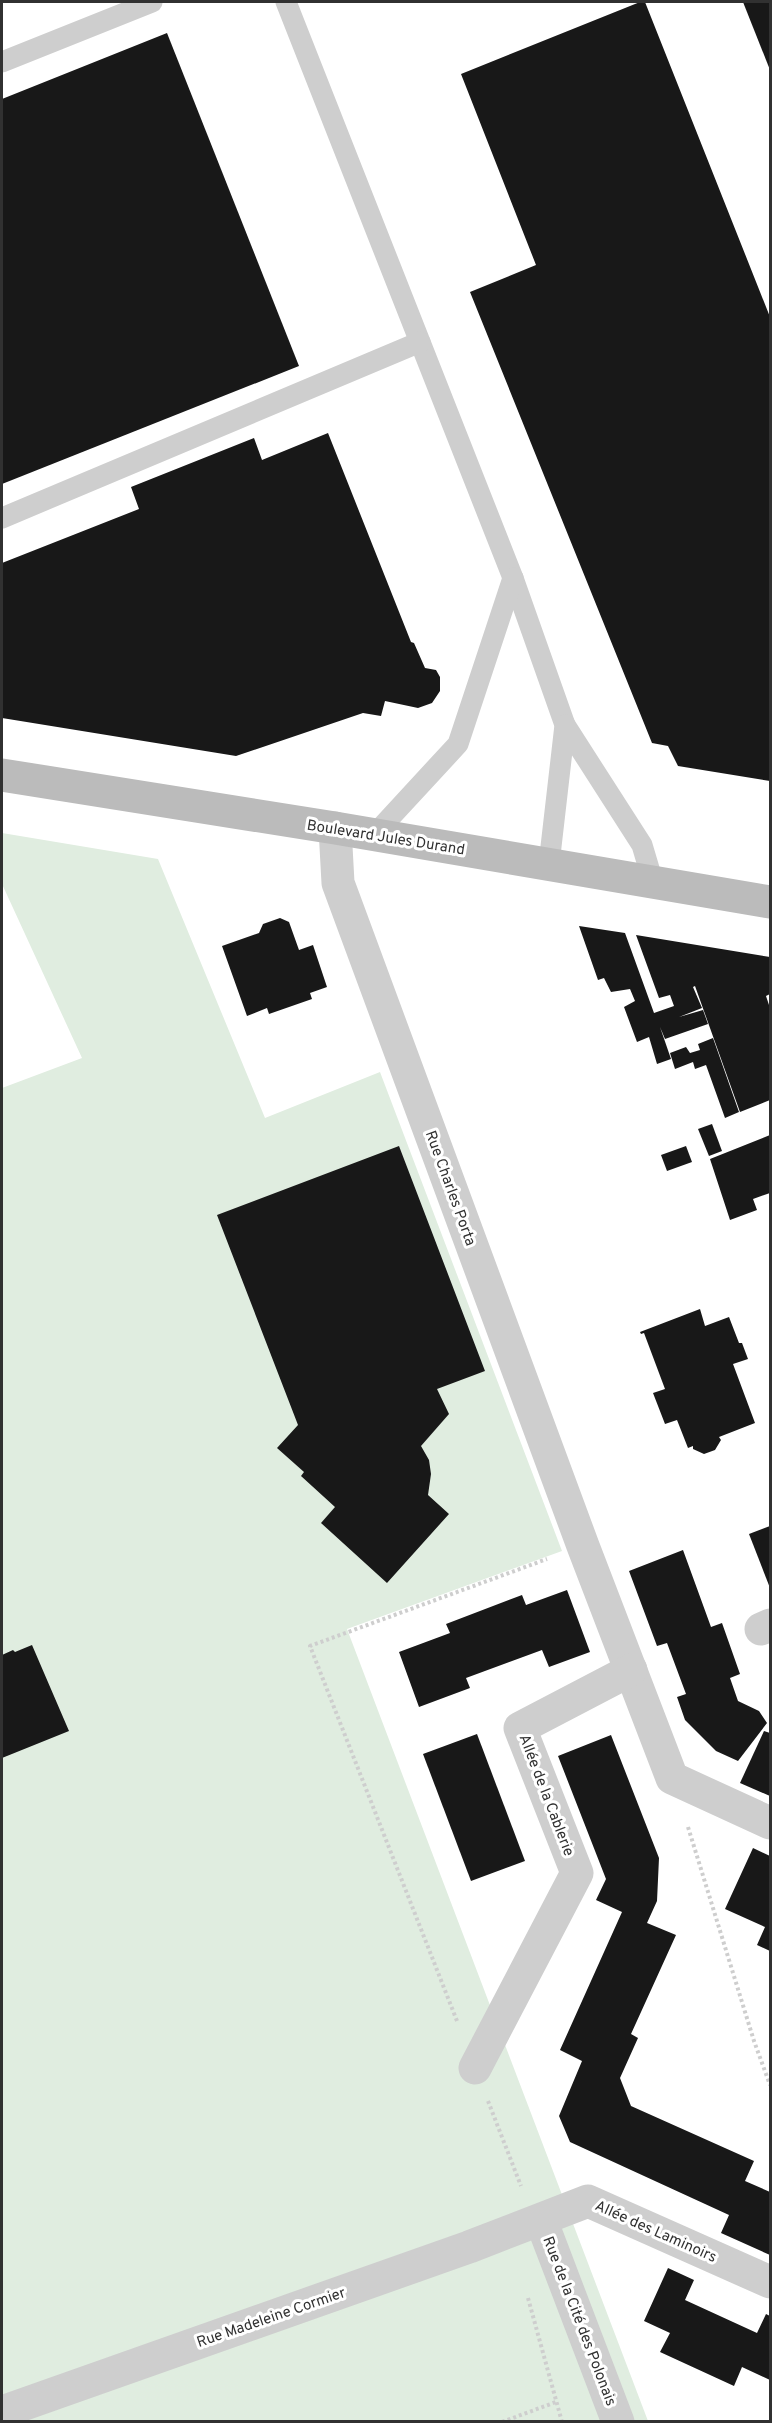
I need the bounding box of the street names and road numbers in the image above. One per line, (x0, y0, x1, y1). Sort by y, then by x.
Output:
street label: Boulevard Jules Durand (305, 817, 466, 860)
street label: Rue Charles Porta (420, 1128, 479, 1249)
street label: Allée de la Cablerie (514, 1732, 578, 1859)
street label: Allée des Laminoirs (592, 2197, 719, 2268)
street label: Rue de la Cité des Polonais (537, 2234, 620, 2409)
street label: Rue Madeleine Cormier (194, 2284, 349, 2353)

